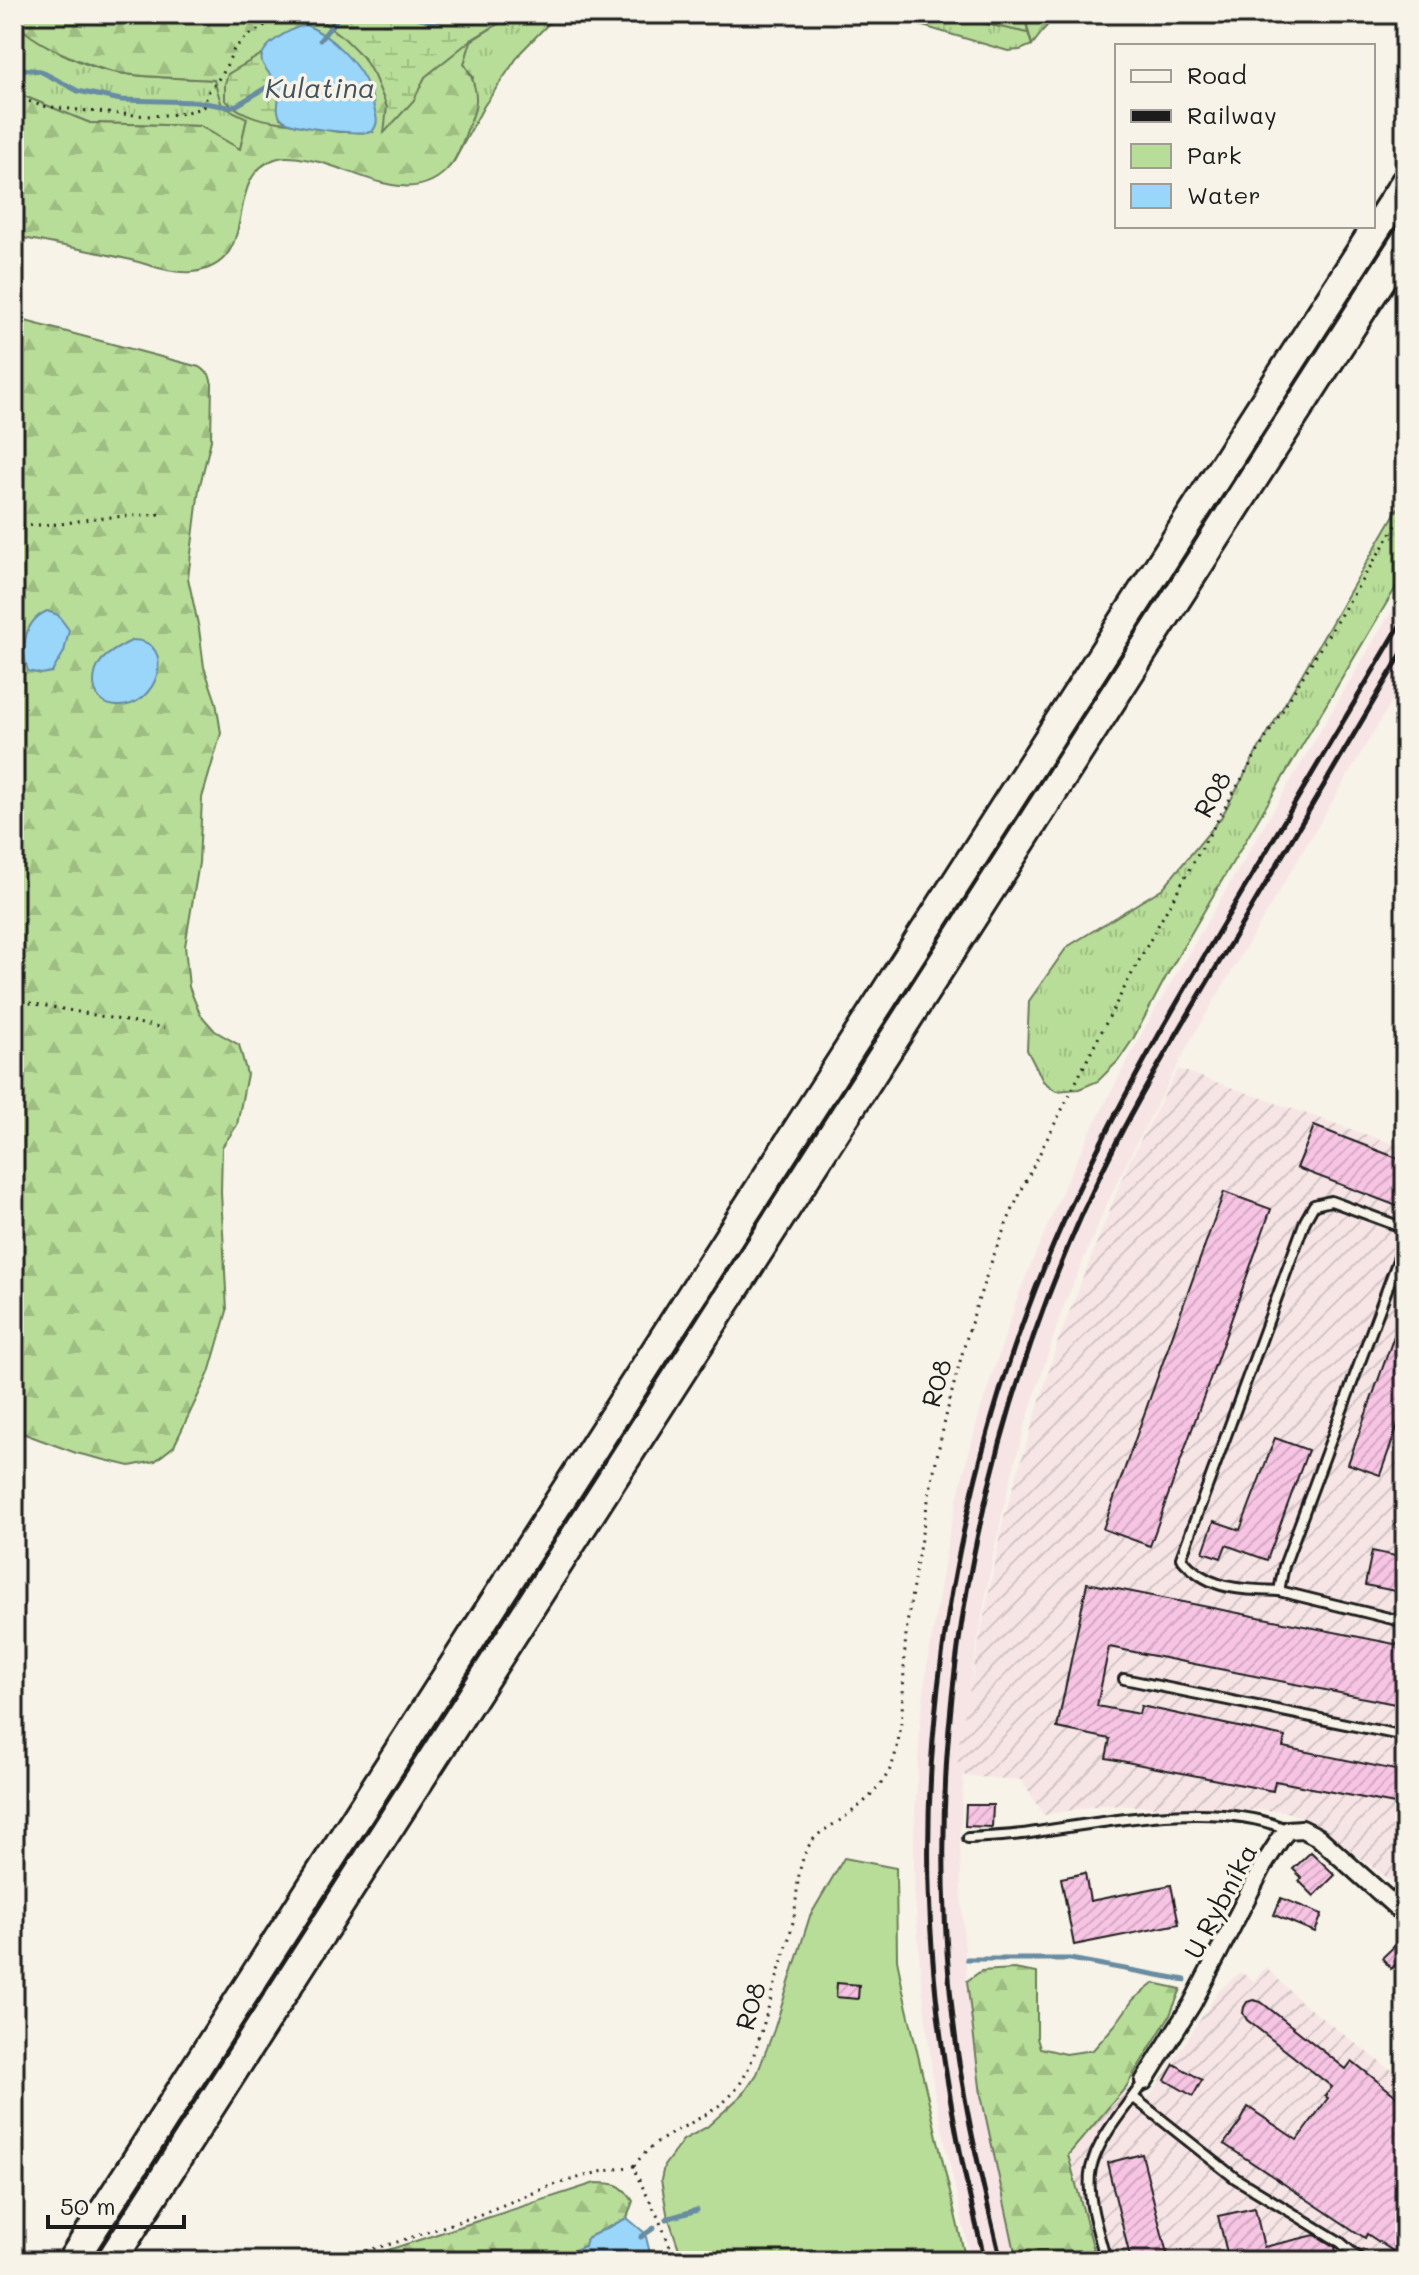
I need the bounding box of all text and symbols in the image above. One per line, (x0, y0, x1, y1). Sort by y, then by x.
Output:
legend (1115, 44, 1375, 228)
text: Road (1187, 59, 1247, 90)
water label: Kulatina (265, 69, 375, 105)
text: Railway (1187, 99, 1277, 130)
text: Park (1187, 139, 1241, 170)
text: Water (1187, 179, 1261, 210)
street label: R08 (1185, 765, 1239, 823)
street label: R08 (913, 1355, 959, 1411)
street label: U Rybníka (1176, 1838, 1264, 1964)
street label: R08 (727, 1978, 773, 2034)
scale bar (48, 2179, 184, 2229)
text: 50 m (60, 2190, 116, 2221)

